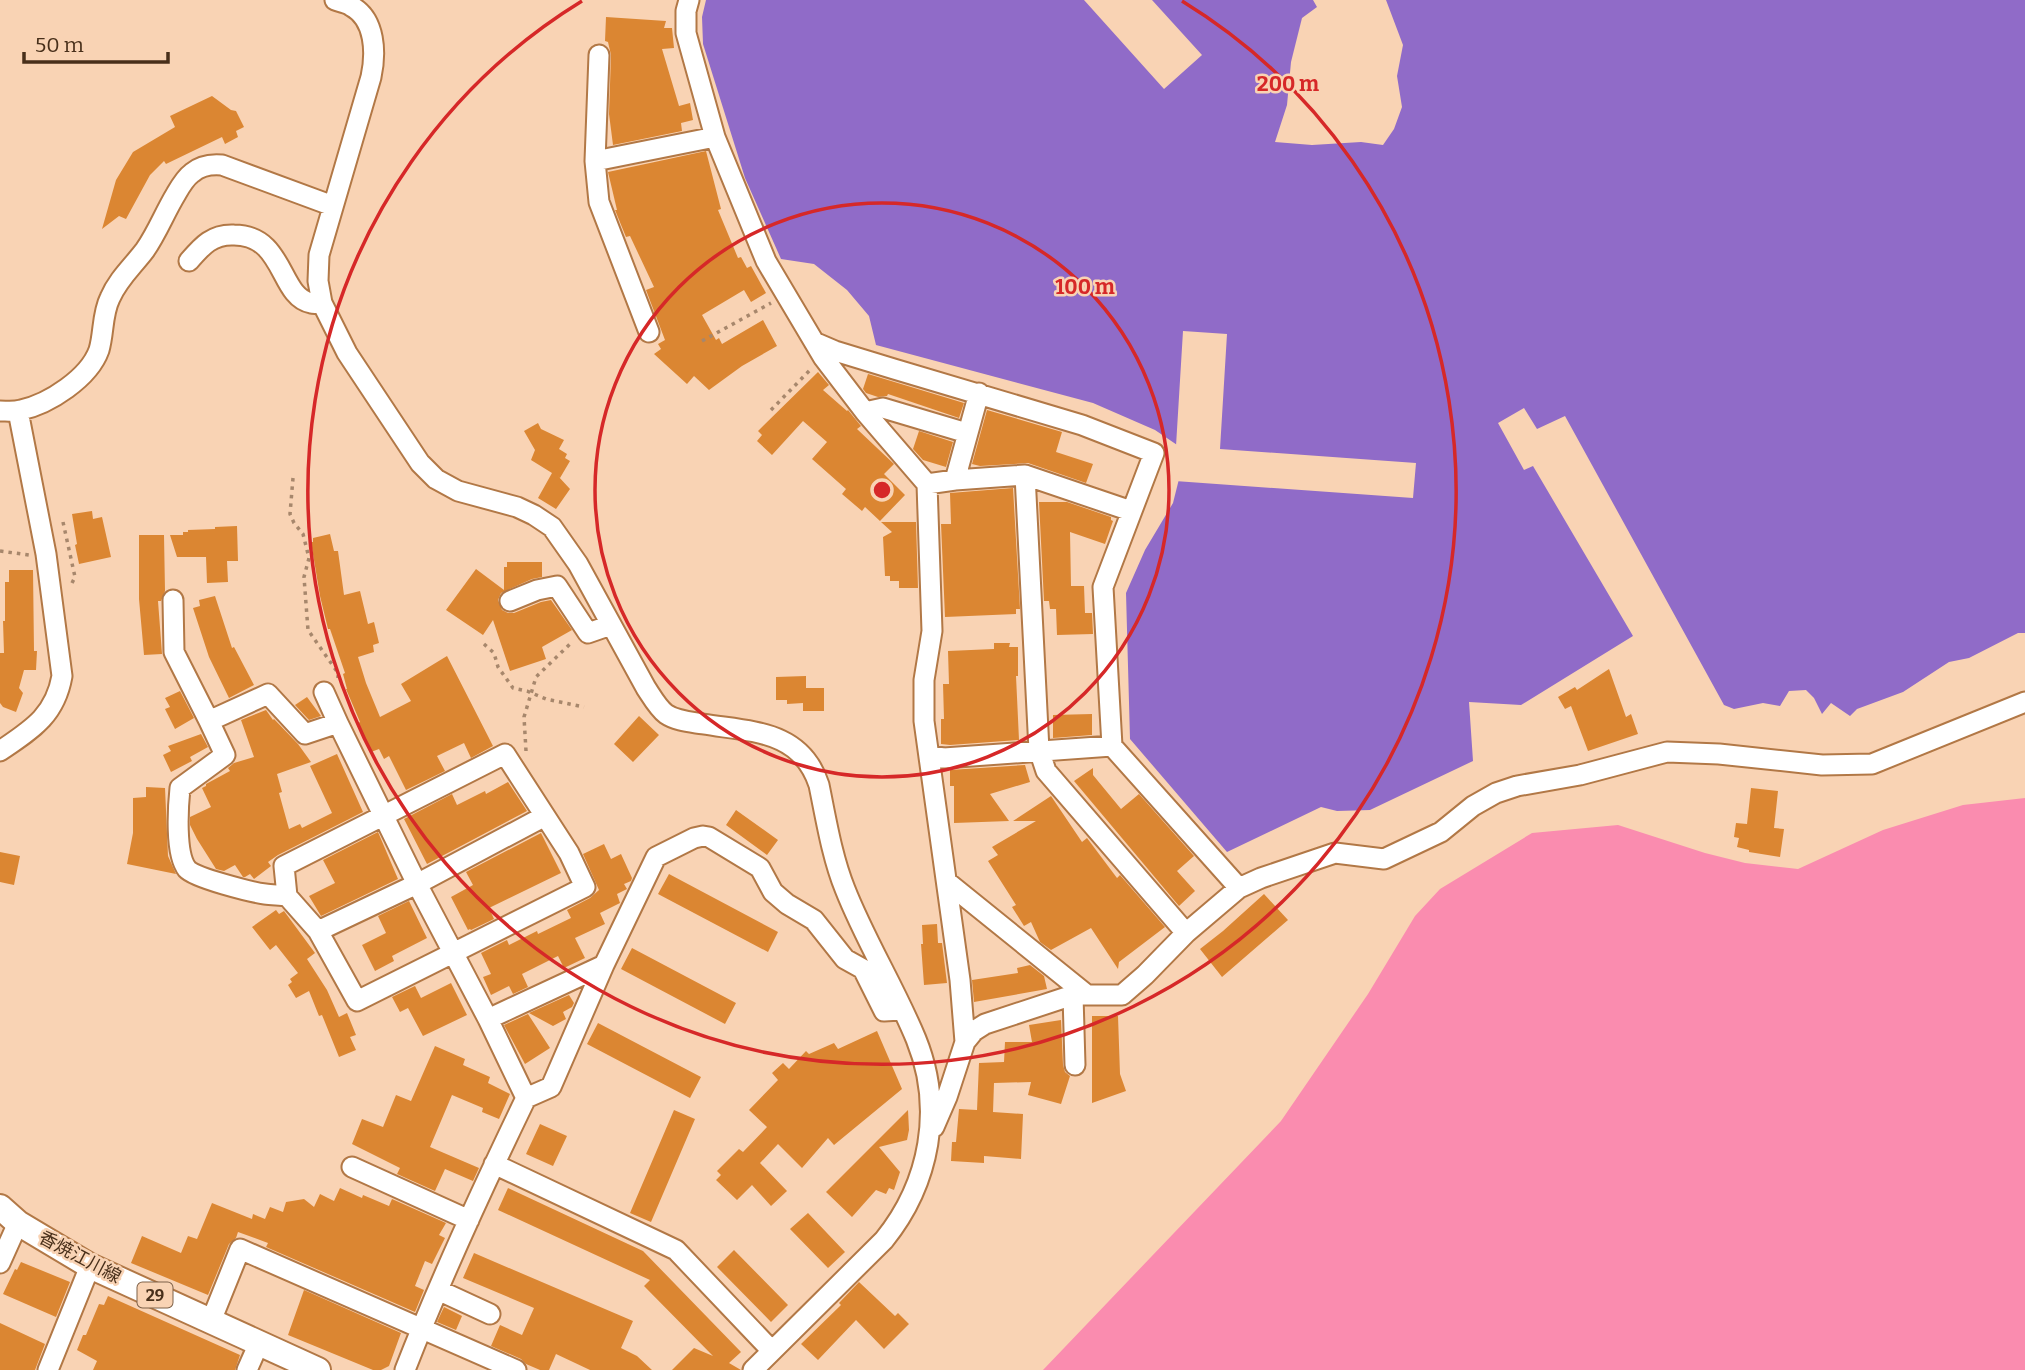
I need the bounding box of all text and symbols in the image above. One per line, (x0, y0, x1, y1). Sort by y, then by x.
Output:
scale bar (24, 21, 168, 65)
text: 50 m (35, 32, 84, 58)
text: 200 m (1257, 71, 1319, 97)
text: 100 m (1055, 274, 1115, 300)
centre of rings (870, 478, 894, 502)
street label: 香焼江川線 (35, 1226, 125, 1288)
road number: 29 (138, 1282, 172, 1308)

